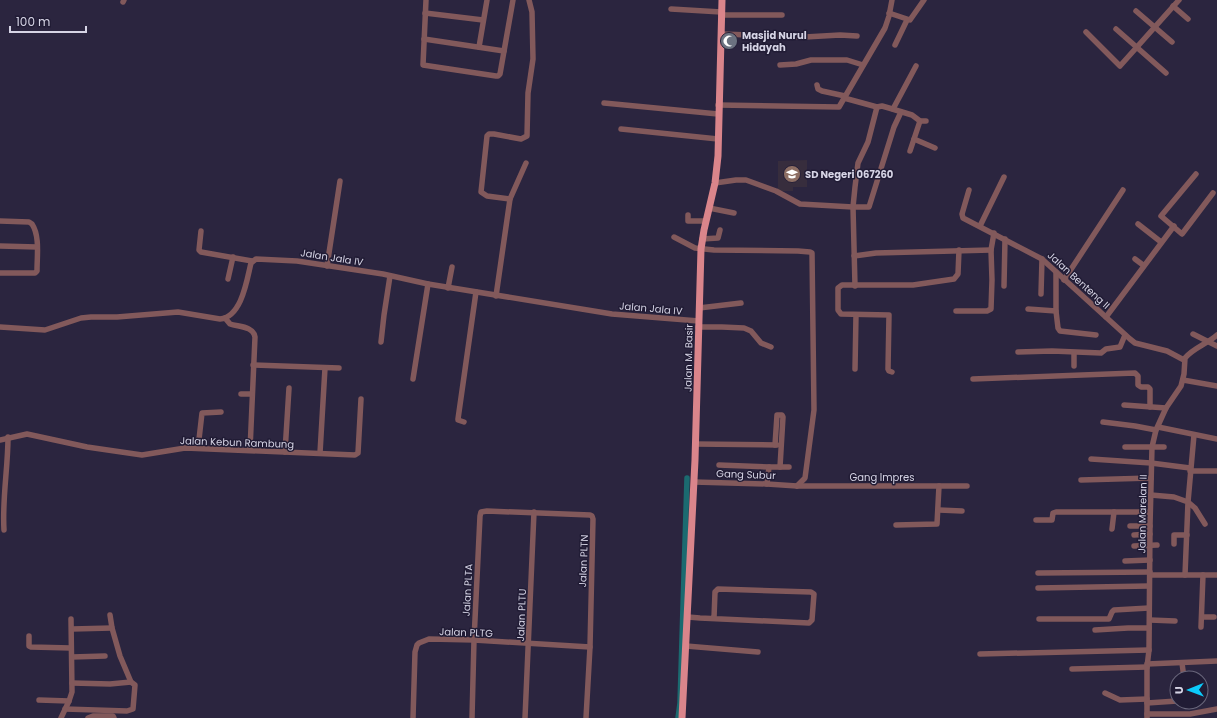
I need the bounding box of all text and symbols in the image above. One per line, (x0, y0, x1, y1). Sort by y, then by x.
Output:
scale bar (10, 8, 86, 34)
text: 100 m (16, 13, 50, 30)
place label: Masjid Nurul Hidayah (742, 28, 807, 55)
mosque icon: Masjid Nurul Hidayah (719, 31, 739, 51)
school or university icon: SD Negeri 067260 (782, 164, 802, 184)
place label: SD Negeri 067260 (805, 167, 894, 182)
street label: Jalan Jala IV (299, 245, 365, 270)
street label: Jalan Benteng II (1044, 248, 1113, 313)
street label: Jalan Jala IV (619, 298, 683, 319)
street label: Jalan M. Basir (680, 324, 697, 392)
street label: Jalan Kebun Rambung (180, 433, 294, 452)
street label: Gang Subur (716, 466, 776, 483)
street label: Gang Impres (849, 470, 915, 485)
street label: Jalan Marelan II (1134, 474, 1151, 554)
street label: Jalan PLTN (575, 534, 592, 588)
street label: Jalan PLTA (459, 563, 476, 617)
street label: Jalan PLTU (513, 588, 530, 642)
street label: Jalan PLTG (439, 624, 493, 641)
north arrow (1169, 670, 1209, 710)
text: U (1171, 686, 1187, 694)

